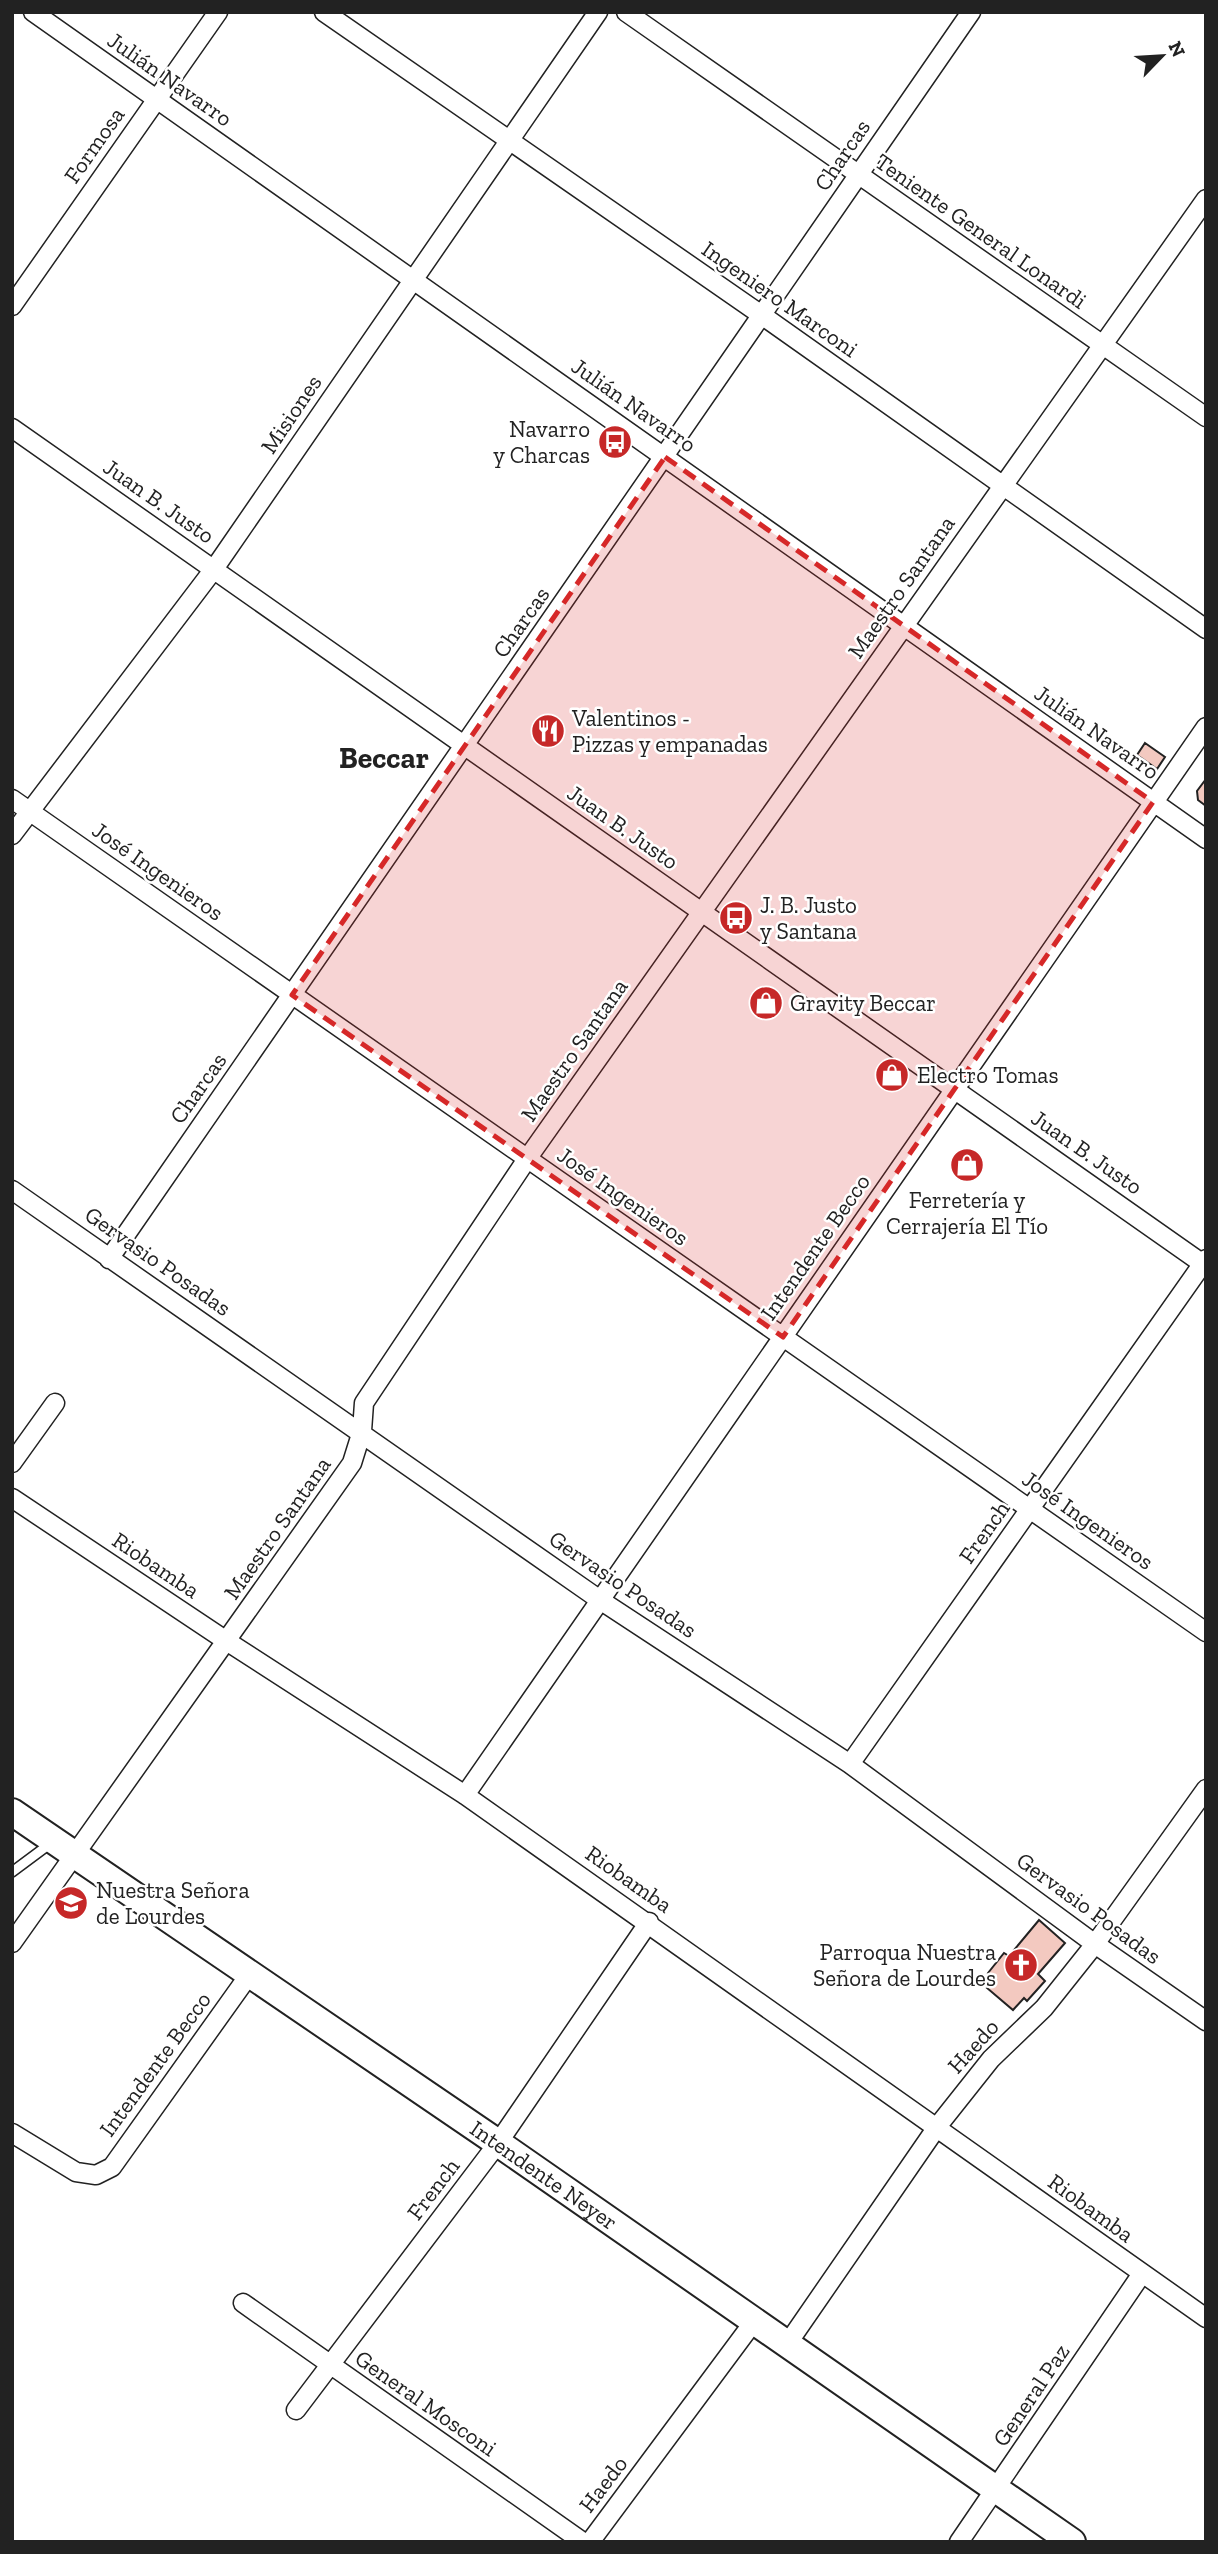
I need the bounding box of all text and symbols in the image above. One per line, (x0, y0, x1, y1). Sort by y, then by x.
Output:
north arrow (1127, 21, 1197, 91)
street label: Julián Navarro (102, 26, 238, 132)
text: N (1163, 38, 1190, 60)
street label: Formosa (58, 101, 130, 189)
street label: Charcas (808, 114, 876, 196)
street label: Teniente General Lonardi (870, 147, 1092, 315)
street label: Ingeniero Marconi (697, 235, 863, 363)
street label: Julián Navarro (566, 352, 702, 458)
street label: Misiones (254, 369, 328, 459)
place label: Navarro y Charcas (493, 415, 590, 469)
bus stop icon: Navarro y Charcas (596, 423, 634, 461)
street label: Juan B. Justo (98, 452, 220, 550)
street label: Maestro Santana (841, 510, 961, 664)
street label: Charcas (486, 581, 556, 663)
street label: Julián Navarro (1029, 679, 1165, 785)
place label: Valentinos - Pizzas y empanadas (571, 704, 768, 758)
restaurant icon: Valentinos - Pizzas y empanadas (529, 712, 567, 750)
district label: Beccar (339, 740, 429, 776)
street label: Juan B. Justo (562, 778, 684, 876)
street label: José Ingenieros (87, 815, 229, 927)
place label: J. B. Justo y Santana (760, 891, 857, 945)
bus stop icon: J. B. Justo y Santana (717, 899, 755, 937)
street label: Maestro Santana (514, 973, 634, 1127)
shop icon: Gravity Beccar (747, 984, 785, 1022)
place label: Gravity Beccar (790, 989, 936, 1017)
street label: Charcas (163, 1047, 233, 1129)
shop icon: Electro Tomas (873, 1056, 911, 1094)
place label: Electro Tomas (917, 1061, 1059, 1089)
street label: Juan B. Justo (1026, 1103, 1148, 1201)
street label: José Ingenieros (552, 1140, 694, 1252)
shop icon: Ferretería y Cerrajería El Tío (948, 1146, 986, 1184)
street label: Intendente Becco (754, 1169, 876, 1325)
place label: Ferretería y Cerrajería El Tío (886, 1186, 1048, 1240)
street label: Gervasio Posadas (79, 1200, 237, 1322)
street label: Maestro Santana (217, 1451, 337, 1605)
street label: José Ingenieros (1017, 1464, 1159, 1576)
street label: French (952, 1495, 1016, 1569)
street label: Gervasio Posadas (544, 1524, 702, 1644)
street label: Riobamba (107, 1526, 205, 1604)
street label: Riobamba (580, 1839, 678, 1919)
street label: Gervasio Posadas (1011, 1846, 1167, 1970)
place label: Nuestra Señora de Lourdes (96, 1876, 250, 1930)
school or university icon: Nuestra Señora de Lourdes (52, 1884, 90, 1922)
place label: Parroqua Nuestra Señora de Lourdes (813, 1938, 996, 1992)
church icon: Parroqua Nuestra Señora de Lourdes (1002, 1946, 1040, 1984)
street label: Intendente Becco (93, 1986, 217, 2142)
street label: Haedo (941, 2013, 1005, 2079)
street label: Intendente Neyer (465, 2114, 623, 2236)
street label: French (401, 2153, 465, 2225)
street label: Riobamba (1043, 2168, 1139, 2248)
street label: General Paz (986, 2338, 1076, 2452)
street label: General Mosconi (350, 2344, 502, 2462)
street label: Haedo (573, 2450, 633, 2518)

